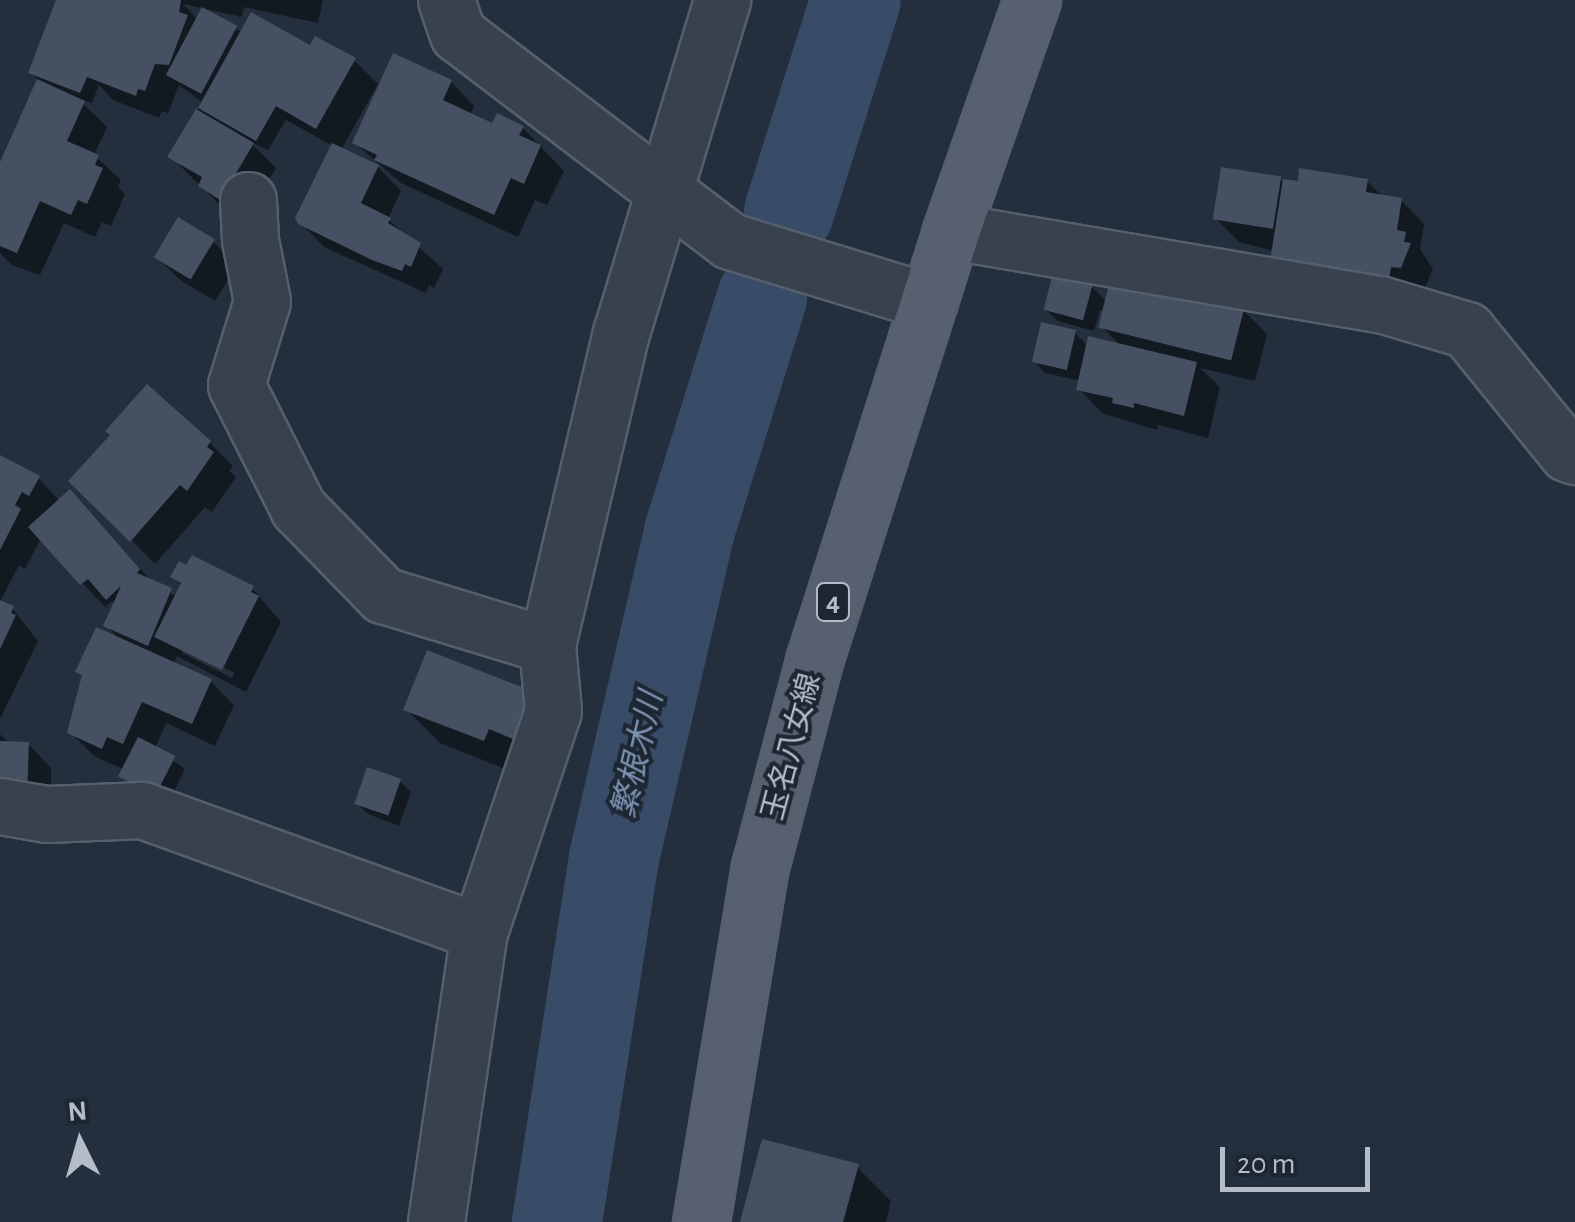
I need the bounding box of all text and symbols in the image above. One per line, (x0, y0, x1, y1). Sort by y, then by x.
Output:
road number: 4 (816, 579, 850, 625)
street label: 玉名八女線 (755, 670, 829, 824)
water label: 繁根木川 (605, 688, 671, 822)
north arrow (30, 1092, 130, 1192)
text: N (66, 1097, 88, 1127)
scale bar (1225, 1127, 1375, 1189)
text: 20 m (1237, 1149, 1295, 1179)

